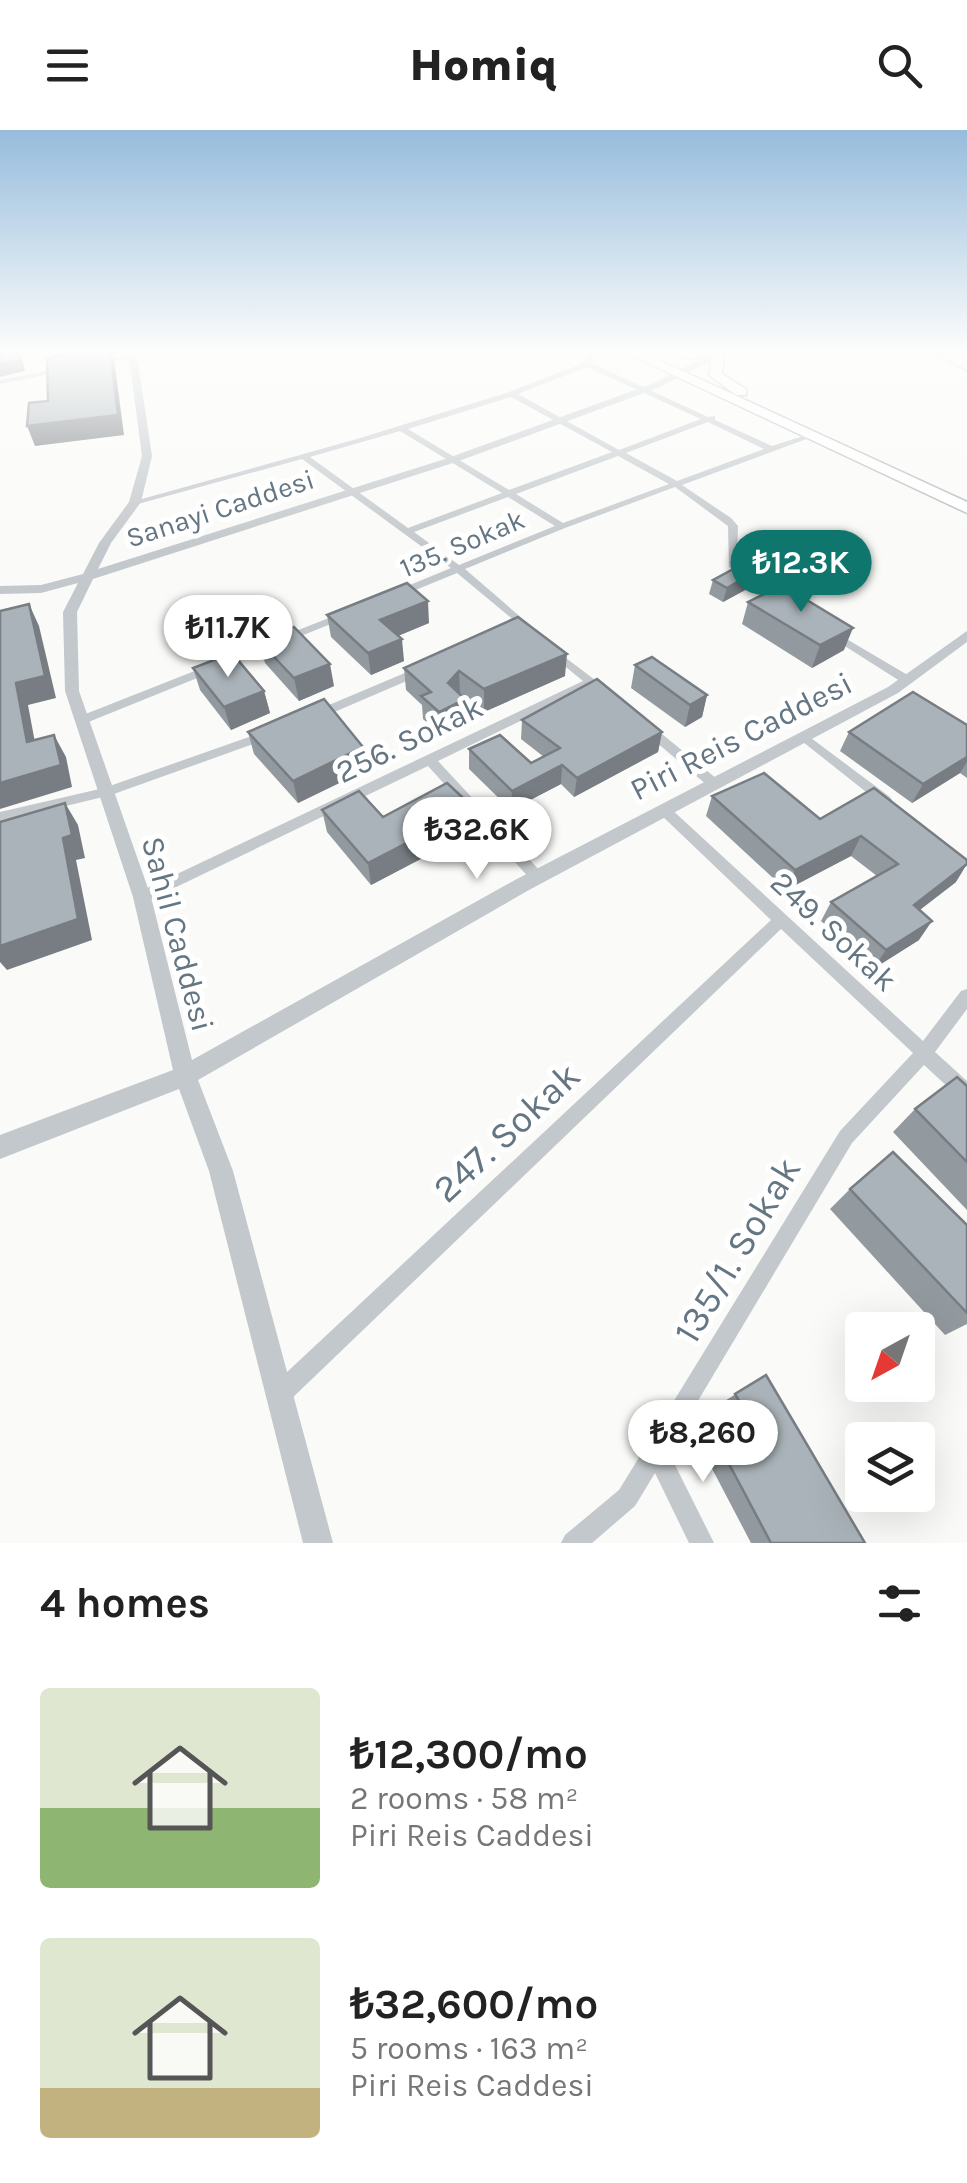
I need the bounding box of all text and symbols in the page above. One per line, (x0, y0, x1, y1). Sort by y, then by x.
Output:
icon: menu (40, 38, 95, 93)
icon: search (872, 38, 927, 93)
text: Homiq (409, 39, 558, 91)
street label: Sanayi Caddesi (122, 463, 318, 554)
street label: 135. Sokak (395, 502, 530, 585)
pin: ₺12.3K (720, 530, 882, 615)
text: ₺12.3K (753, 544, 849, 581)
pin: ₺11.7K (147, 595, 309, 680)
text: ₺11.7K (186, 609, 270, 646)
street label: Piri Reis Caddesi (624, 665, 858, 808)
street label: 256. Sokak (330, 688, 489, 791)
pin: ₺32.6K (396, 797, 558, 882)
text: ₺32.6K (425, 811, 529, 848)
street label: Sahil Caddesi (134, 833, 221, 1036)
street label: 249. Sokak (763, 864, 904, 999)
street label: 247. Sokak (424, 1053, 589, 1212)
street label: 135/1. Sokak (664, 1149, 810, 1351)
north arrow (845, 1312, 935, 1402)
map controls (845, 1312, 935, 1512)
pin: ₺8,260 (622, 1400, 784, 1485)
text: ₺8,260 (650, 1414, 756, 1451)
button: layers (845, 1422, 935, 1512)
icon: filters (872, 1576, 927, 1631)
text: 4 homes (40, 1578, 210, 1628)
icon: home (120, 1728, 240, 1848)
text: ₺12,300/mo (350, 1729, 588, 1779)
text: 2 rooms · 58 m² (350, 1780, 578, 1817)
text: Piri Reis Caddesi (350, 1817, 594, 1854)
icon: home (120, 1978, 240, 2098)
text: ₺32,600/mo (350, 1979, 598, 2029)
text: 5 rooms · 163 m² (350, 2030, 588, 2067)
text: Piri Reis Caddesi (350, 2067, 594, 2104)

